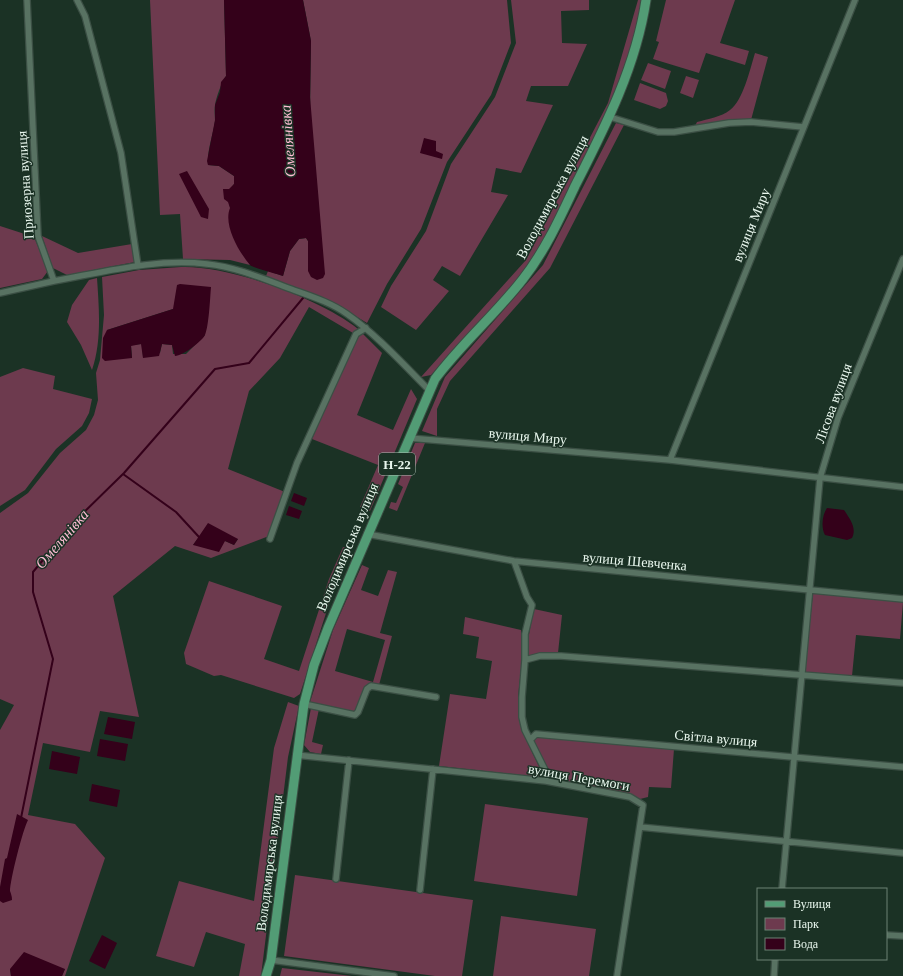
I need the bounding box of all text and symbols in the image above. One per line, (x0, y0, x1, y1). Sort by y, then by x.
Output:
water label: Омелянівка (277, 104, 299, 178)
street label: Приозерна вулиця (14, 130, 37, 240)
street label: Володимирська вулиця (514, 133, 592, 261)
street label: вулиця Миру (730, 186, 773, 264)
street label: Лісова вулиця (812, 361, 855, 445)
street label: вулиця Миру (488, 426, 568, 447)
road number: Н-22 (379, 453, 415, 475)
street label: Володимирська вулиця (314, 480, 381, 613)
water label: Омелянівка (32, 506, 92, 572)
street label: вулиця Шевченка (582, 549, 688, 574)
street label: Світла вулиця (674, 727, 759, 750)
street label: вулиця Перемоги (527, 761, 631, 794)
street label: Володимирська вулиця (254, 793, 285, 932)
legend (757, 888, 887, 960)
text: Вулиця (793, 897, 831, 911)
text: Парк (793, 917, 819, 931)
text: Вода (793, 937, 819, 951)

